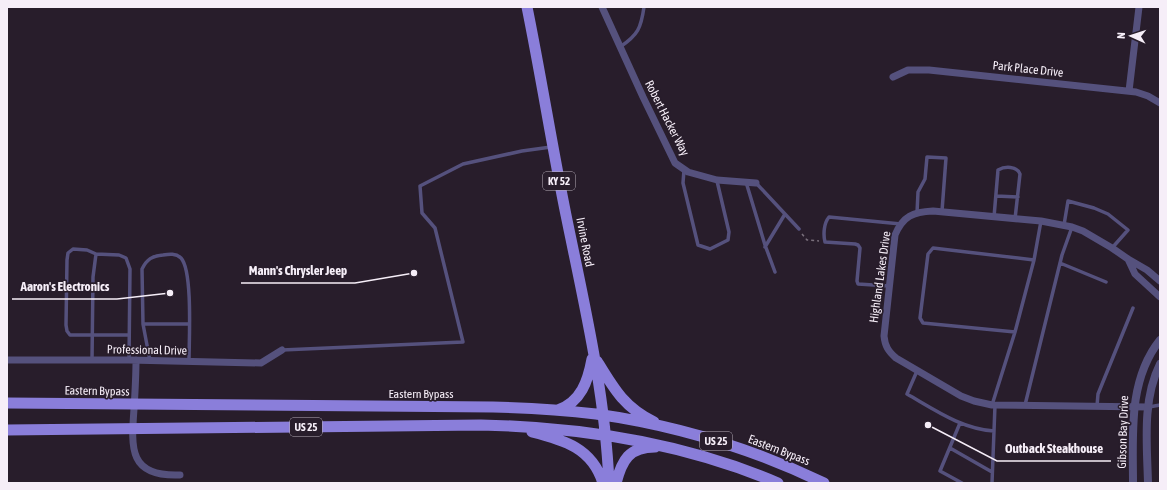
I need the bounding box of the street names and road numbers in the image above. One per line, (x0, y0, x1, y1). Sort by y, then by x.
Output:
street label: Park Place Drive (992, 58, 1064, 80)
street label: Robert Hacker Way (642, 78, 692, 158)
road number: KY 52 (543, 172, 575, 190)
street label: Irvine Road (573, 216, 597, 268)
street label: Highland Lakes Drive (867, 230, 893, 324)
street label: Professional Drive (107, 342, 187, 358)
street label: Eastern Bypass (64, 383, 130, 399)
street label: Eastern Bypass (388, 387, 454, 401)
street label: Gibson Bay Drive (1115, 395, 1131, 469)
road number: US 25 (290, 418, 322, 436)
road number: US 25 (700, 432, 732, 450)
street label: Eastern Bypass (746, 432, 812, 468)

